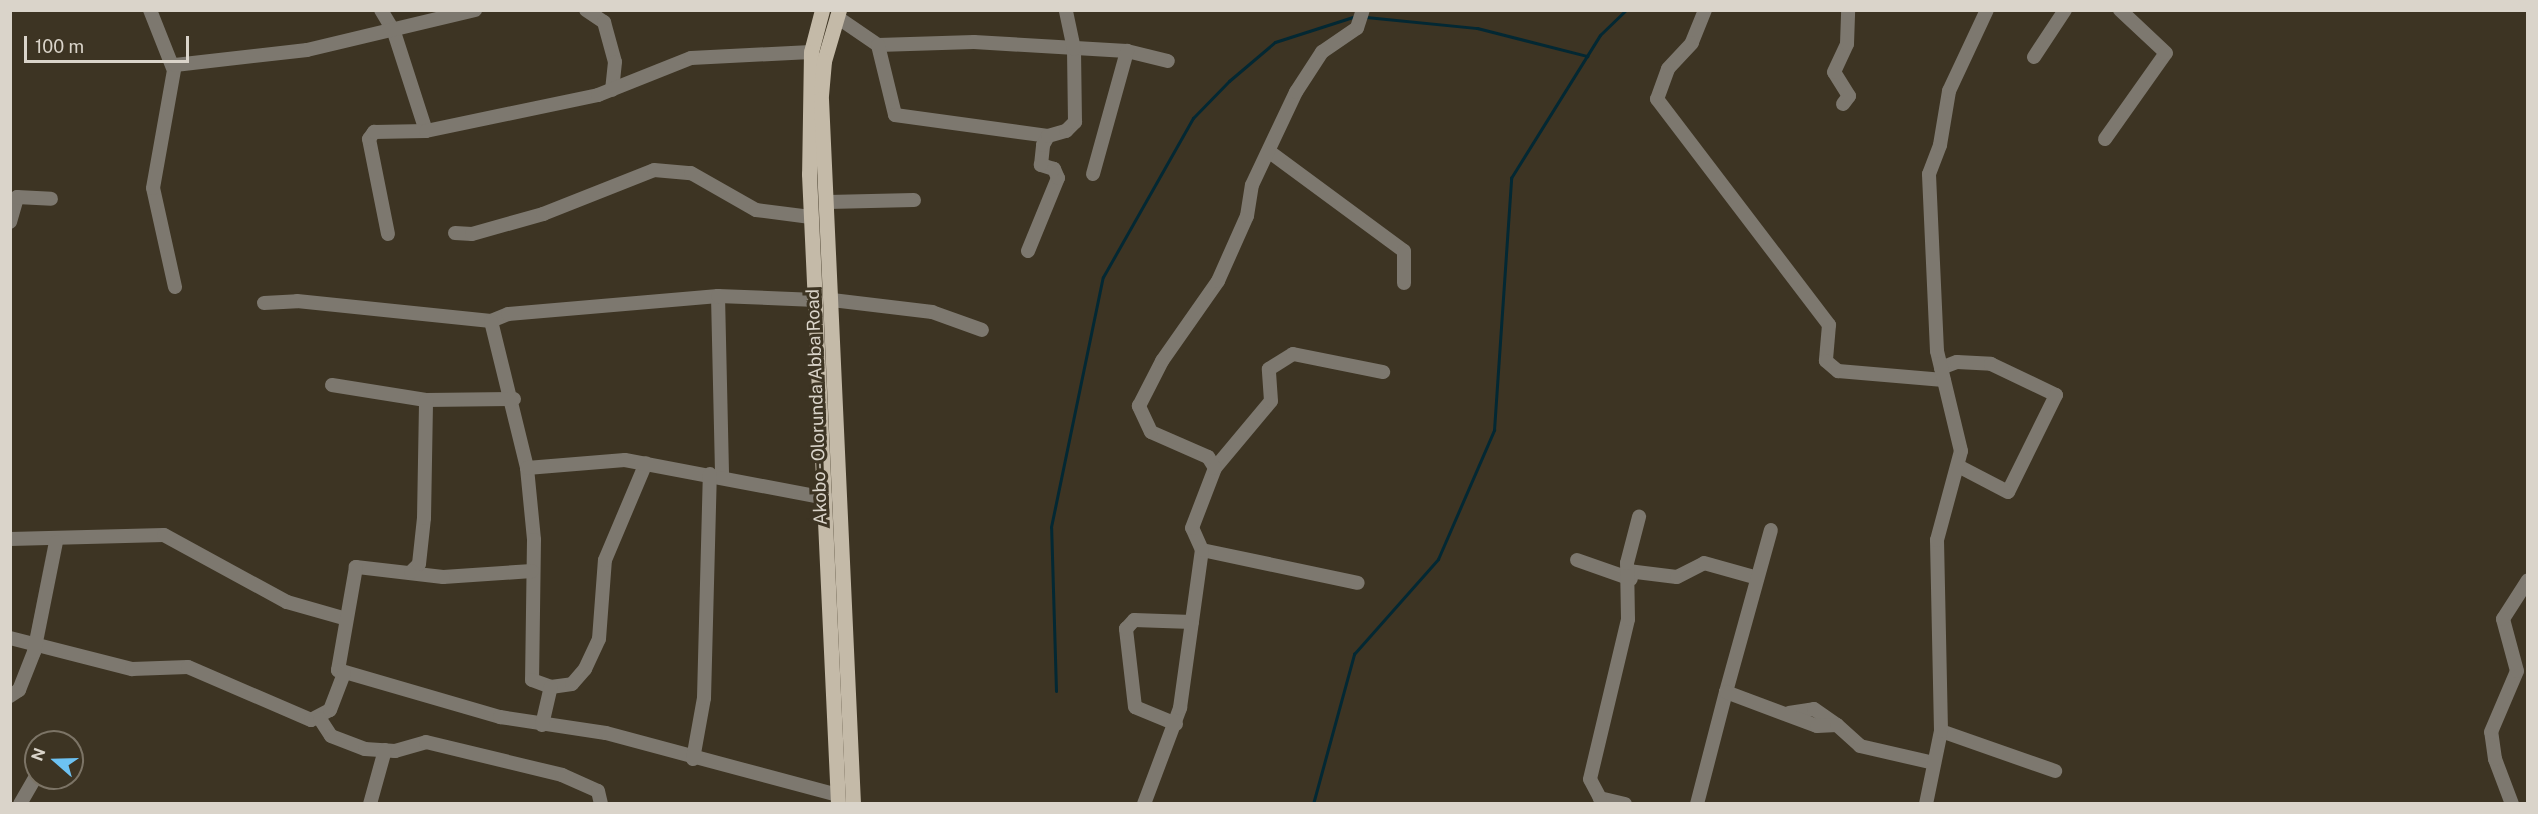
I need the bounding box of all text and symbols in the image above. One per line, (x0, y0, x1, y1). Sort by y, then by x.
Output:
scale bar (27, 24, 192, 62)
text: 100 m (35, 36, 84, 57)
street label: Akobo - Olorunda Abba Road (802, 286, 832, 528)
north arrow (24, 730, 84, 790)
text: N (27, 745, 50, 763)

